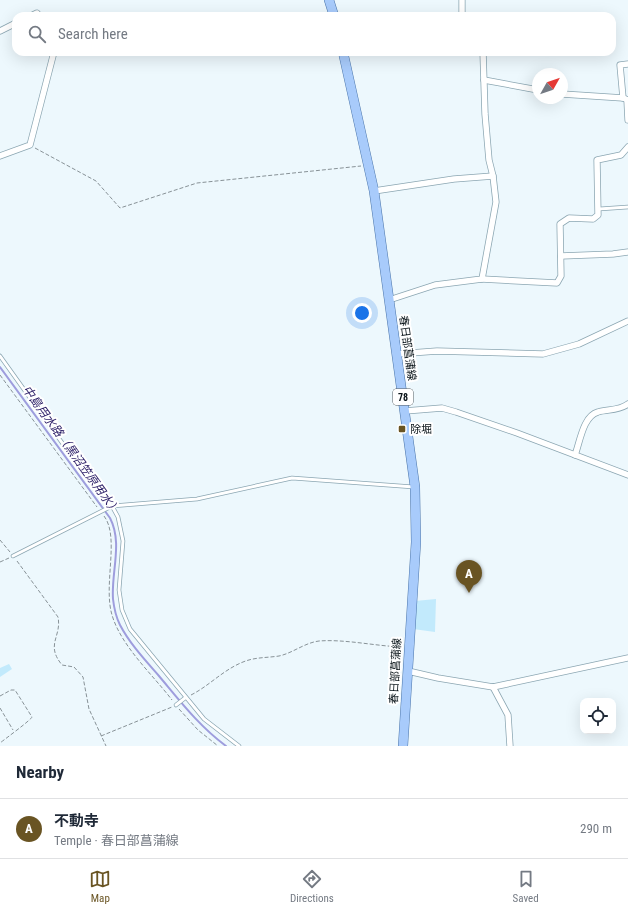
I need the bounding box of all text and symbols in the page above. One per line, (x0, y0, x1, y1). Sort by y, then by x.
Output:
search box (12, 12, 616, 56)
icon: search (26, 23, 48, 45)
text: Search here (58, 25, 128, 43)
north arrow (532, 68, 568, 104)
your location (352, 303, 372, 323)
street label: 春日部菖蒲線 (396, 314, 419, 382)
water label: 中島用水路（黒沼笠原用水） (19, 383, 123, 517)
road number: 78 (393, 389, 413, 405)
place label: 除堀 (410, 423, 432, 436)
marker: 除堀 (397, 424, 407, 434)
pin: A (456, 560, 482, 593)
street label: 春日部菖蒲線 (387, 638, 404, 704)
map controls (580, 698, 616, 734)
button: locate (580, 698, 616, 734)
text: Nearby (16, 762, 64, 782)
text: 不動寺 (54, 812, 99, 830)
text: A (25, 821, 33, 836)
text: 290 m (580, 821, 612, 836)
text: Temple · 春日部菖蒲線 (54, 833, 179, 848)
tab: Map (89, 868, 111, 905)
tab: Directions (290, 868, 334, 905)
tab: Saved (513, 868, 539, 905)

